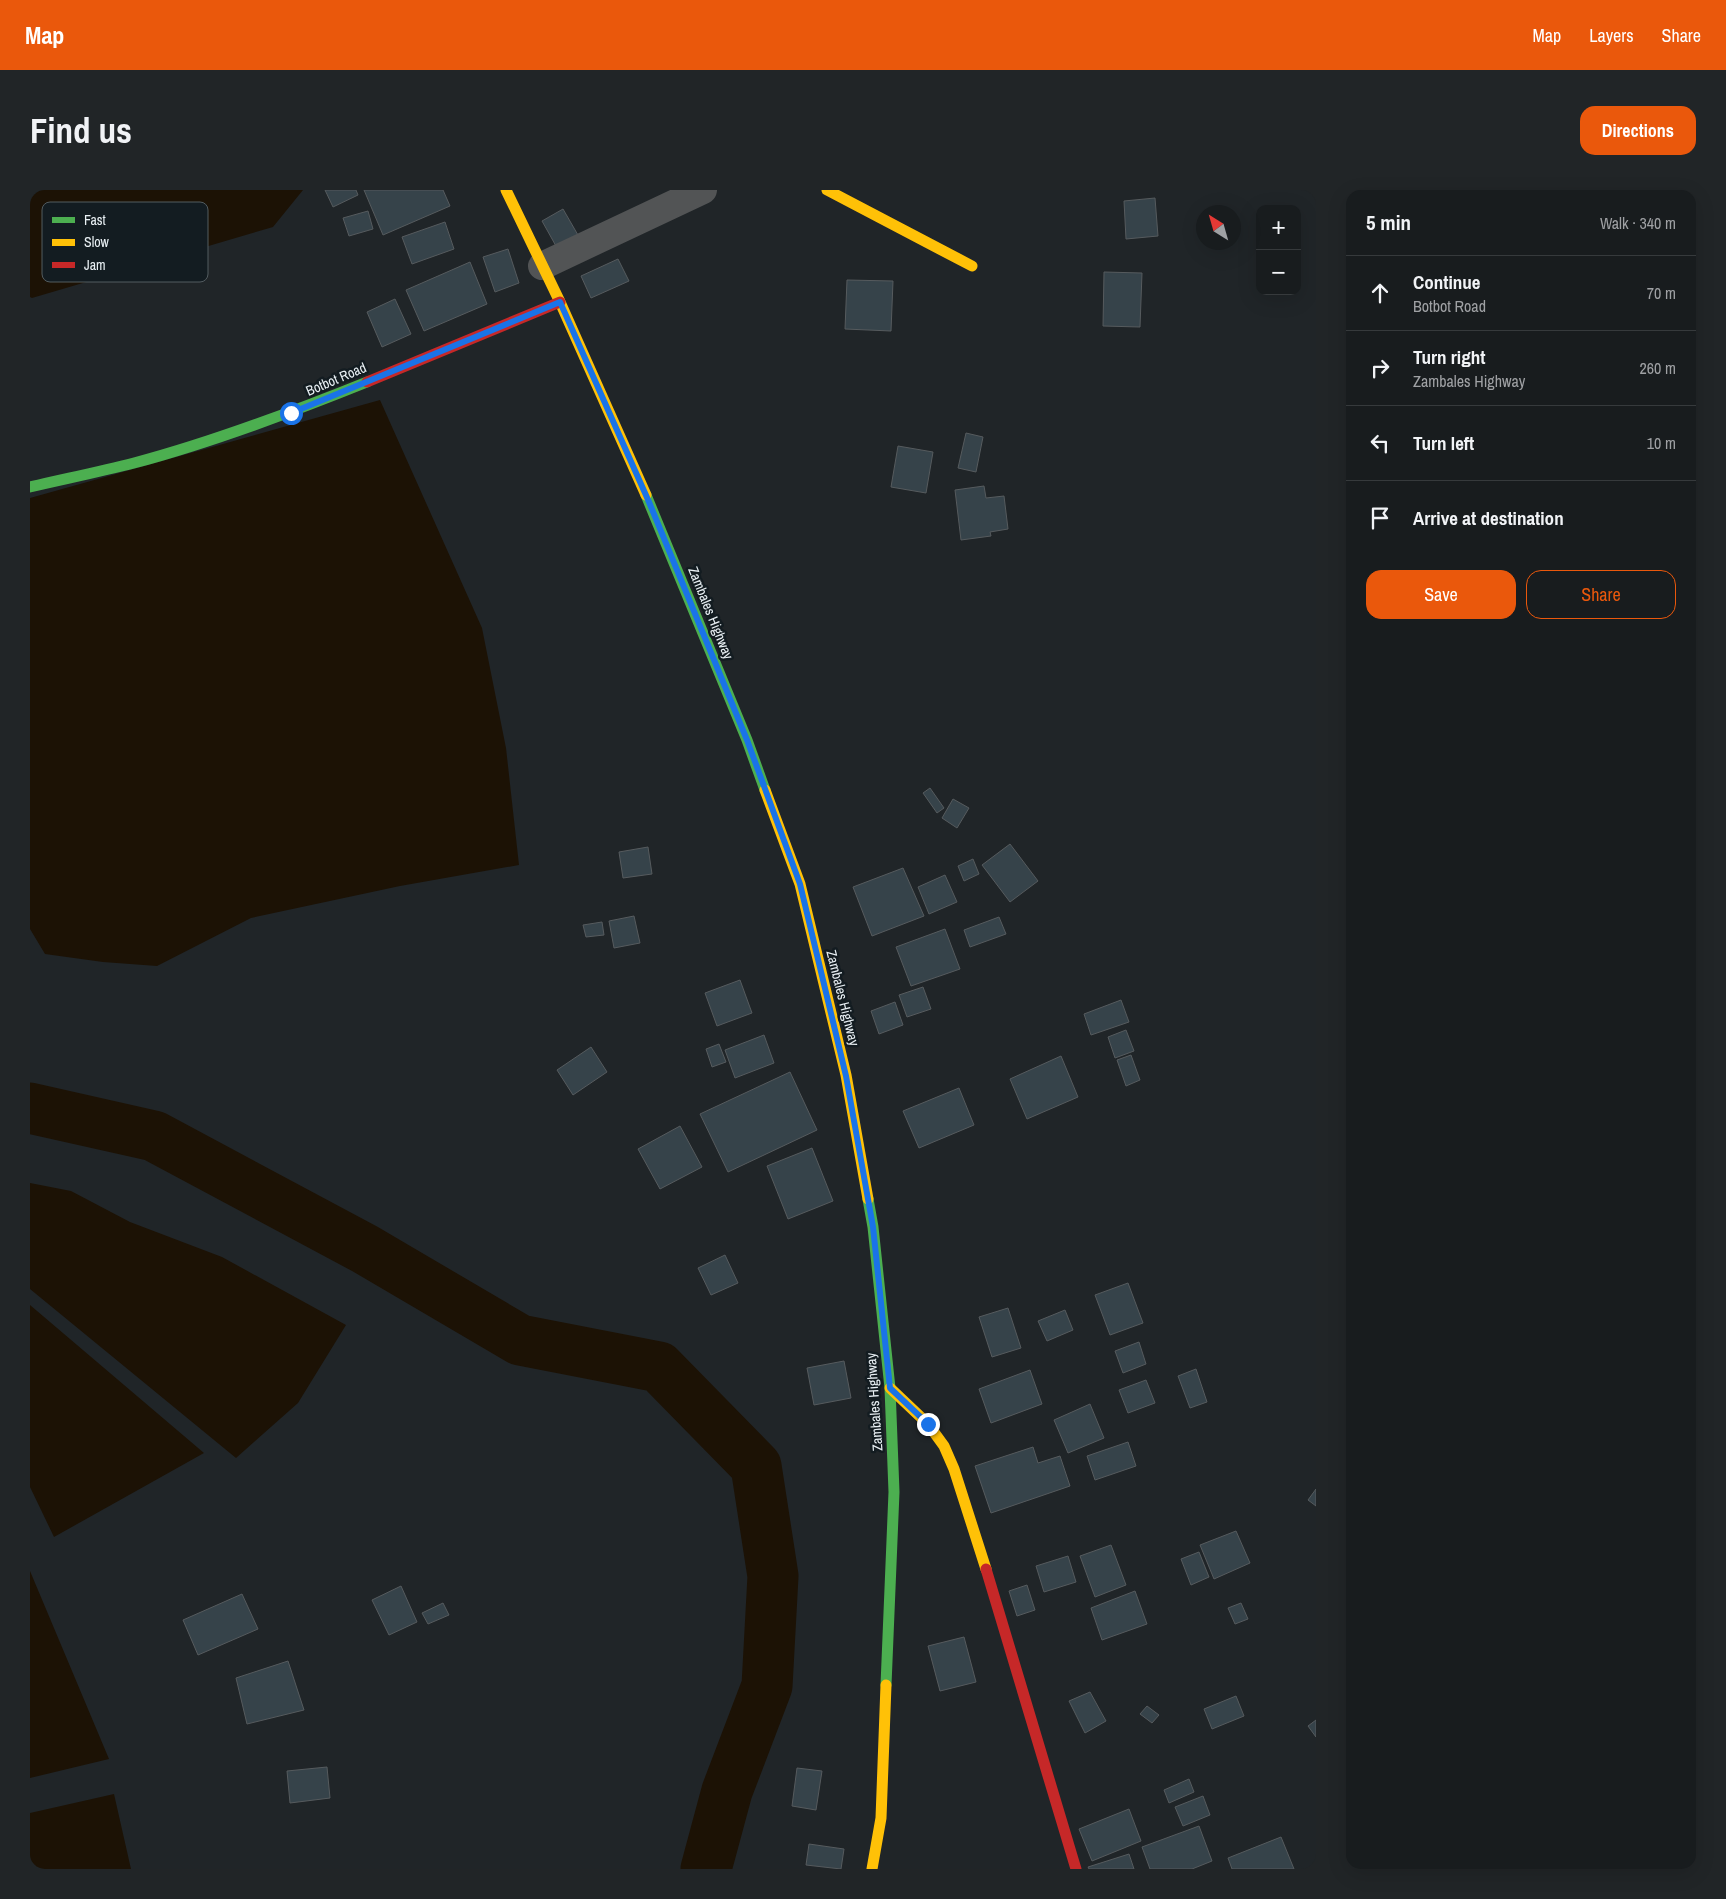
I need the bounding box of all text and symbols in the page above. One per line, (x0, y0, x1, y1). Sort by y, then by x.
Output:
text: Map (25, 19, 64, 51)
text: Map (1533, 23, 1561, 48)
text: Layers (1589, 23, 1634, 48)
text: Share (1662, 23, 1701, 48)
button: Directions (1580, 106, 1696, 155)
text: Find us (30, 107, 132, 154)
legend (42, 202, 208, 282)
north arrow (1196, 205, 1241, 250)
map controls (1256, 205, 1301, 295)
button: + (1256, 205, 1301, 250)
text: 5 min (1366, 208, 1411, 237)
text: Fast (84, 211, 106, 229)
text: Walk · 340 m (1600, 212, 1676, 234)
text: Slow (84, 233, 110, 251)
button: − (1256, 250, 1301, 295)
text: Jam (84, 256, 106, 274)
text: Continue (1413, 269, 1481, 295)
icon: ahead (1366, 279, 1394, 307)
text: 70 m (1647, 282, 1676, 304)
text: Botbot Road (1413, 295, 1486, 317)
text: Turn right (1413, 344, 1485, 370)
icon: right (1366, 354, 1394, 382)
text: 260 m (1640, 357, 1676, 379)
street label: Botbot Road (303, 358, 369, 400)
text: Zambales Highway (1413, 370, 1525, 392)
route start (280, 402, 303, 425)
icon: left (1366, 429, 1394, 457)
text: Turn left (1413, 430, 1474, 456)
text: 10 m (1647, 432, 1676, 454)
icon: arrive (1366, 504, 1394, 532)
text: Arrive at destination (1413, 505, 1564, 531)
street label: Zambales Highway (684, 564, 738, 662)
button: Save (1366, 570, 1516, 619)
button: Share (1526, 570, 1676, 619)
street label: Zambales Highway (822, 948, 864, 1048)
street label: Zambales Highway (862, 1352, 886, 1452)
route end (917, 1413, 940, 1436)

